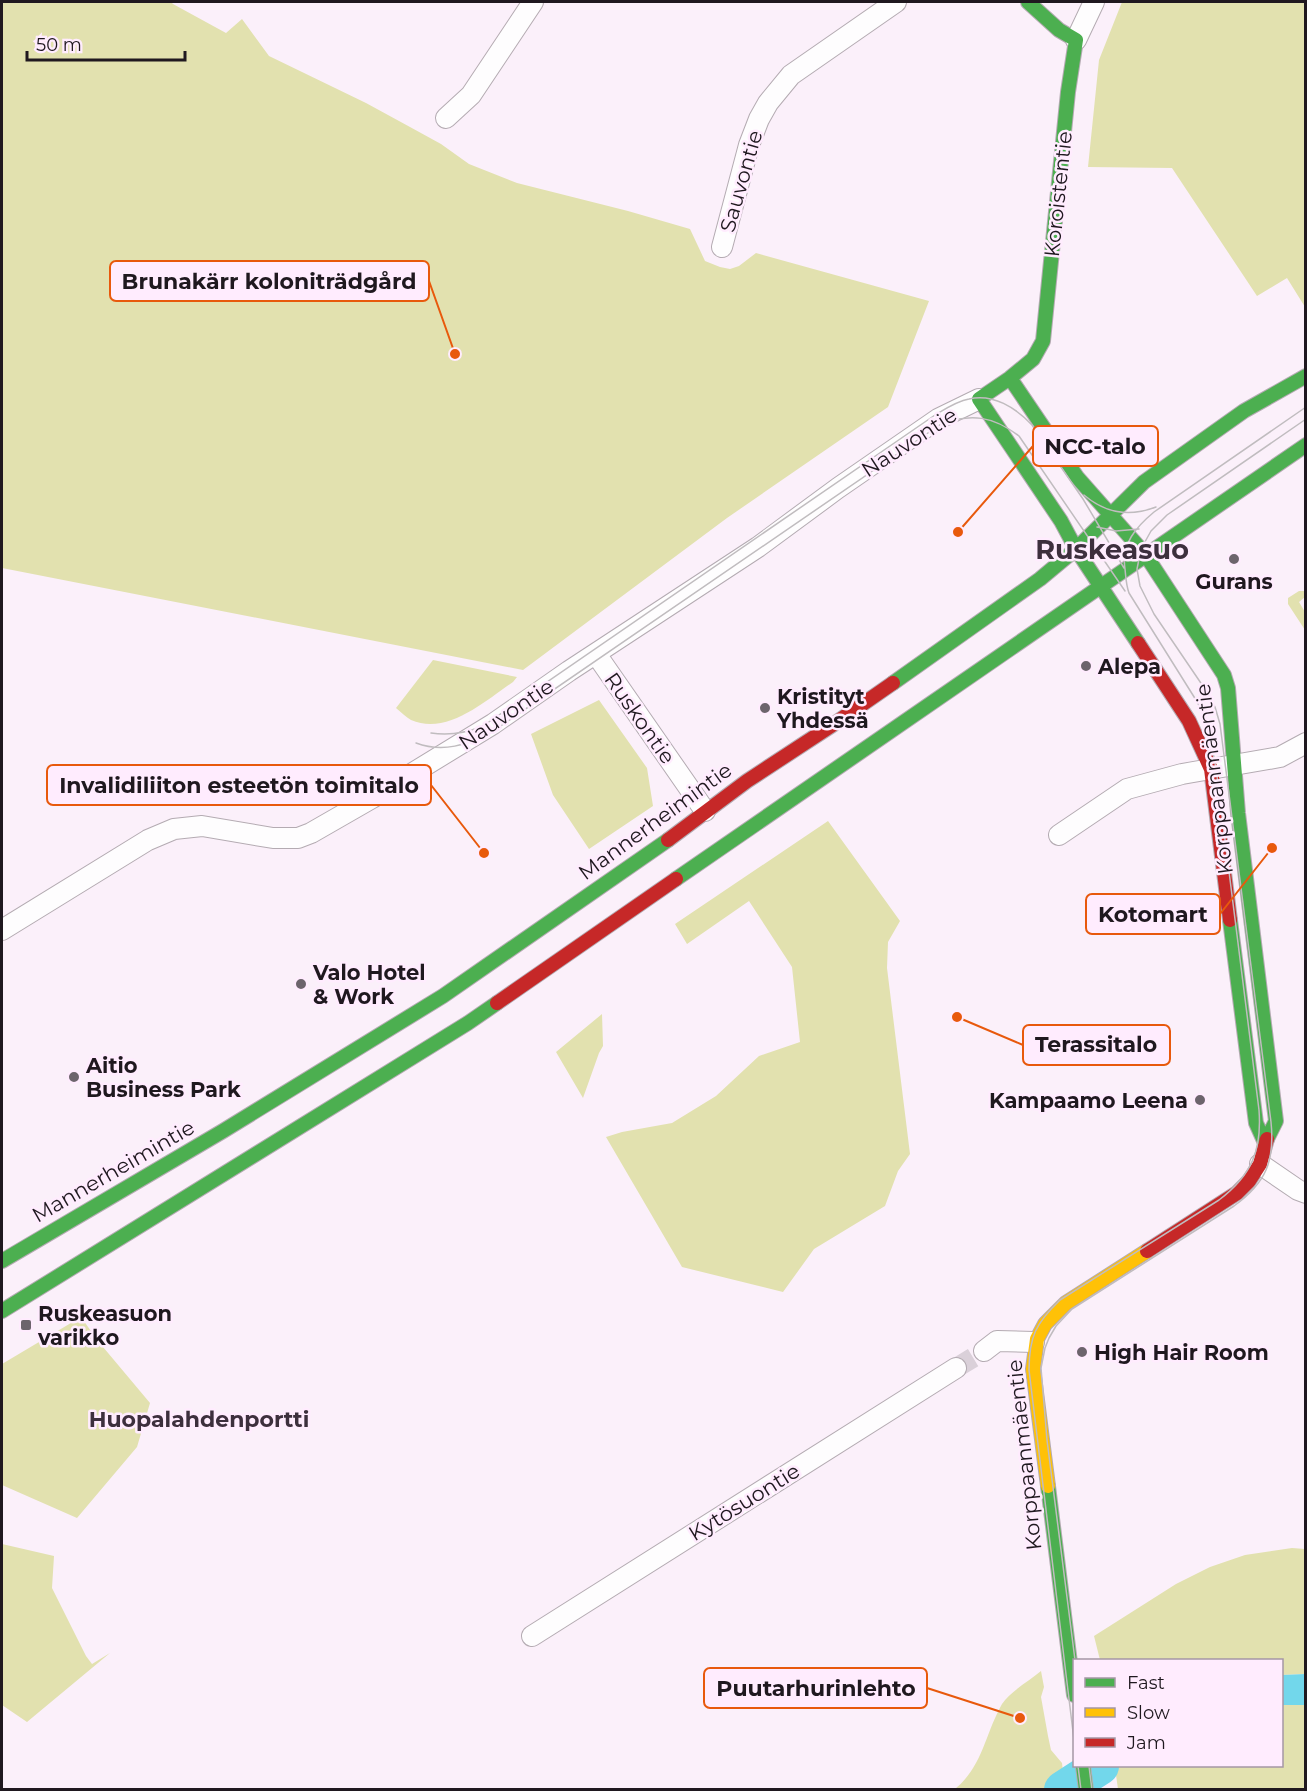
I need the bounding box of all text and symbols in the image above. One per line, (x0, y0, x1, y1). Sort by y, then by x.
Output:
scale bar (27, 24, 184, 62)
text: 50 m (36, 34, 82, 56)
street label: Sauvontie (715, 127, 767, 235)
street label: Koroistentie (1039, 130, 1077, 258)
callout: Brunakärr koloniträdgård (110, 261, 429, 301)
text: Brunakärr koloniträdgård (122, 268, 416, 295)
street label: Nauvontie (857, 402, 961, 482)
callout: NCC-talo (1033, 426, 1158, 466)
text: NCC-talo (1044, 433, 1146, 460)
district label: Ruskeasuo (1035, 533, 1189, 566)
marker: Gurans (1227, 552, 1241, 566)
place label: Gurans (1195, 569, 1273, 594)
place label: Alepa (1097, 654, 1161, 679)
marker: Alepa (1079, 659, 1093, 673)
street label: Ruskontie (599, 667, 681, 769)
street label: Nauvontie (454, 673, 558, 755)
street label: Korppaanmäentie (1190, 682, 1238, 876)
place label: Kristityt Yhdessä (776, 684, 869, 733)
marker: Kristityt Yhdessä (758, 701, 772, 715)
street label: Mannerheimintie (574, 757, 736, 885)
callout: Invalidiliiton esteetön toimitalo (47, 765, 431, 805)
text: Invalidiliiton esteetön toimitalo (59, 772, 419, 799)
callout: Kotomart (1086, 894, 1220, 934)
text: Kotomart (1098, 901, 1208, 928)
place label: Valo Hotel & Work (312, 960, 426, 1009)
marker: Valo Hotel & Work (294, 977, 308, 991)
callout: Terassitalo (1023, 1025, 1170, 1065)
text: Terassitalo (1035, 1031, 1157, 1058)
place label: Aitio Business Park (85, 1053, 241, 1102)
marker: Aitio Business Park (67, 1070, 81, 1084)
place label: Kampaamo Leena (989, 1088, 1188, 1113)
marker: Kampaamo Leena (1193, 1093, 1207, 1107)
street label: Mannerheimintie (27, 1114, 199, 1228)
place label: Ruskeasuon varikko (37, 1301, 172, 1350)
marker: Ruskeasuon varikko (19, 1318, 33, 1332)
place label: High Hair Room (1094, 1340, 1269, 1365)
marker: High Hair Room (1075, 1345, 1089, 1359)
street label: Korppaanmäentie (1002, 1358, 1046, 1552)
district label: Huopalahdenportti (89, 1406, 309, 1433)
street label: Kytösuontie (684, 1458, 804, 1546)
legend (1073, 1659, 1283, 1767)
callout: Puutarhurinlehto (704, 1668, 927, 1708)
text: Fast (1127, 1672, 1165, 1694)
text: Puutarhurinlehto (716, 1675, 916, 1702)
text: Slow (1127, 1702, 1170, 1724)
text: Jam (1126, 1732, 1166, 1754)

